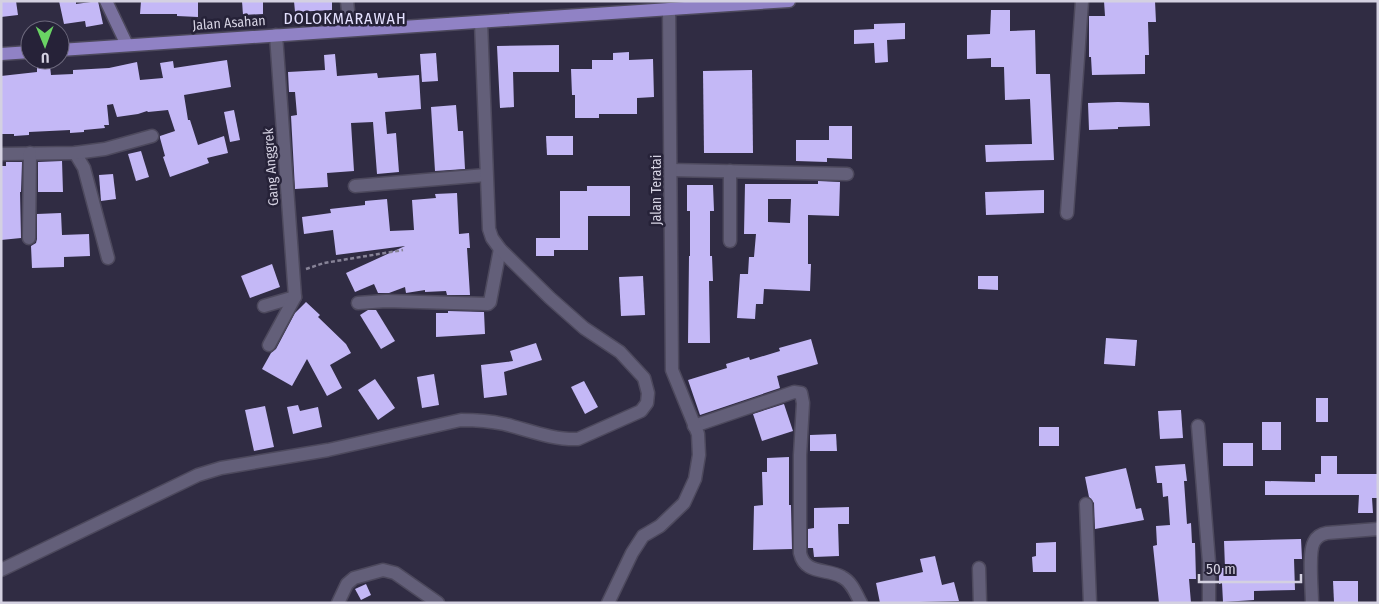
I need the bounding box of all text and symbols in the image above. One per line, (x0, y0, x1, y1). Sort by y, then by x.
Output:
district label: DOLOKMARAWAH (283, 9, 407, 28)
street label: Jalan Asahan (192, 12, 266, 34)
north arrow (20, 20, 70, 70)
text: U (41, 49, 49, 66)
street label: Gang Anggrek (260, 127, 282, 206)
street label: Jalan Teratai (648, 155, 665, 225)
scale bar (1199, 552, 1302, 584)
text: 50 m (1206, 560, 1236, 578)

